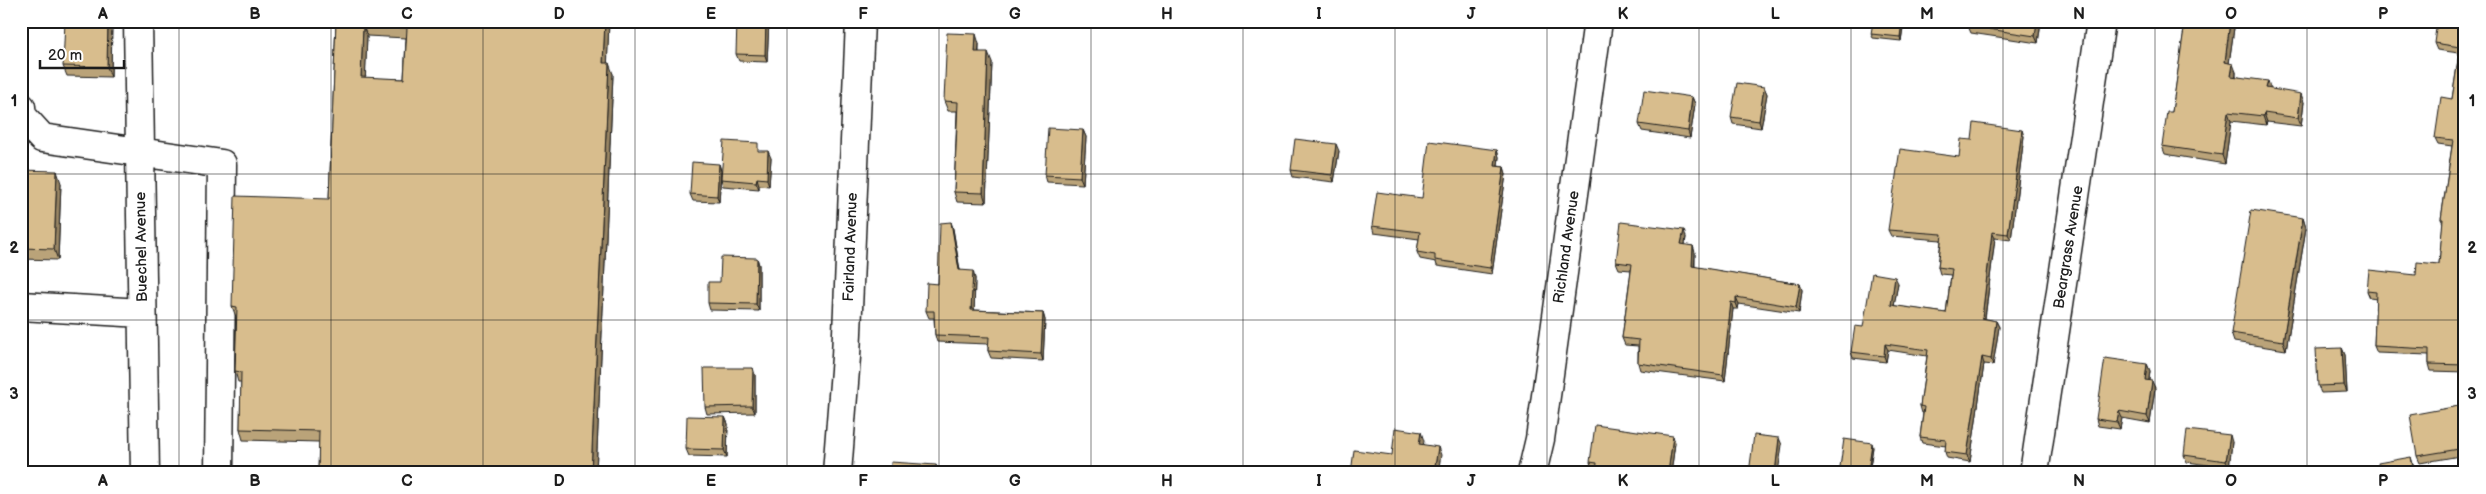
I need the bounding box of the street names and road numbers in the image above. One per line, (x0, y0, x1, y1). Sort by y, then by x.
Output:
street label: Beargrass Avenue (2049, 184, 2088, 310)
street label: Richland Avenue (1549, 189, 1584, 305)
street label: Buechel Avenue (131, 192, 152, 302)
street label: Fairland Avenue (839, 192, 862, 302)

